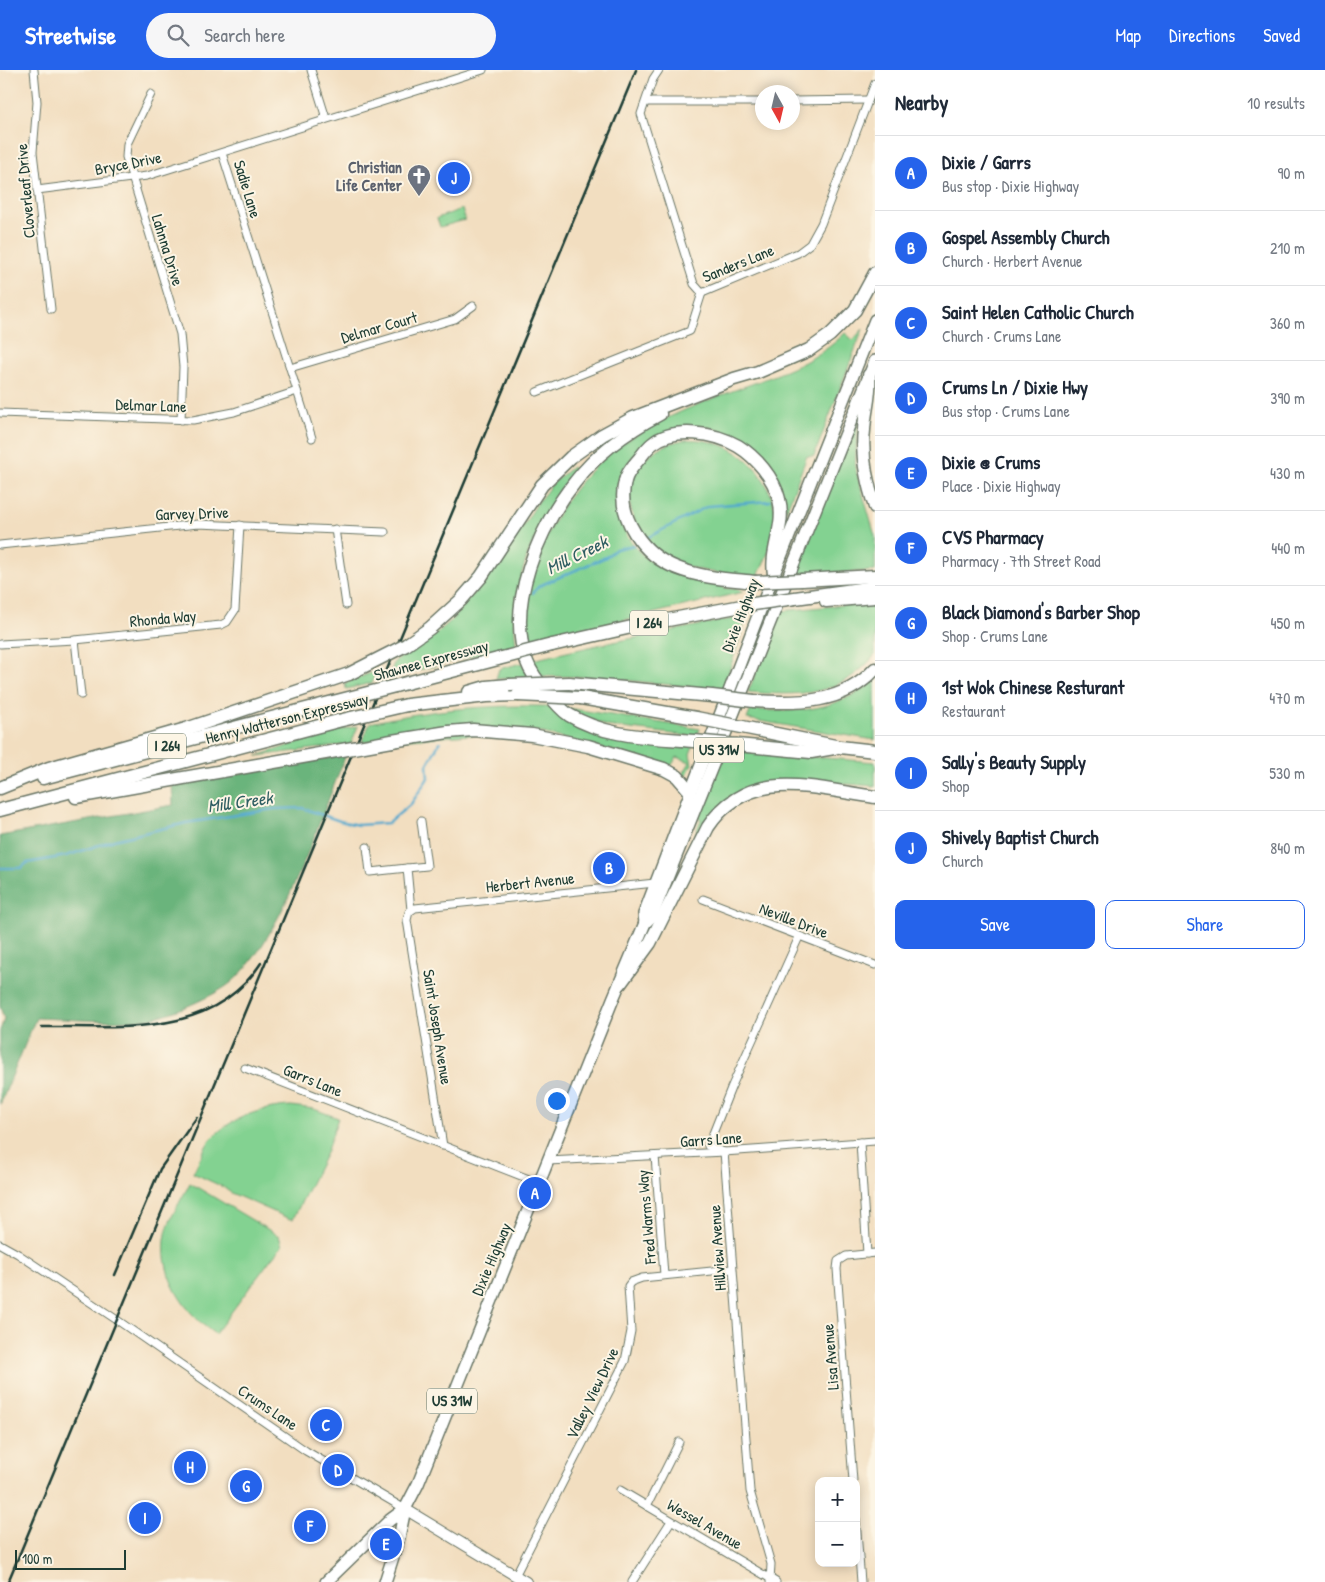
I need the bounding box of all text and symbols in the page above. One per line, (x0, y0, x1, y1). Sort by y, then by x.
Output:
search box (146, 13, 496, 58)
text: Streetwise (25, 19, 116, 51)
icon: search (164, 21, 192, 49)
text: Search here (204, 22, 285, 48)
text: Map (1116, 23, 1141, 48)
text: Directions (1169, 23, 1235, 48)
text: Saved (1263, 23, 1300, 48)
north arrow (755, 85, 800, 130)
text: Nearby (895, 88, 948, 117)
text: 10 results (1247, 92, 1305, 114)
street label: Cloverleaf Drive (10, 142, 40, 239)
street label: Bryce Drive (93, 146, 164, 180)
text: Dixie / Garrs (942, 149, 1031, 175)
place label: Christian Life Center (336, 156, 403, 196)
street label: Sadie Lane (229, 157, 267, 221)
pin: J (438, 159, 470, 197)
text: A (907, 162, 915, 184)
text: 90 m (1277, 162, 1305, 184)
church icon: Christian Life Center (406, 163, 432, 197)
text: Bus stop · Dixie Highway (942, 175, 1079, 197)
street label: Lahnna Drive (147, 212, 189, 289)
text: Gospel Assembly Church (942, 224, 1110, 250)
text: B (907, 237, 915, 259)
text: 210 m (1270, 237, 1305, 259)
street label: Sanders Lane (699, 238, 778, 287)
text: Church · Herbert Avenue (942, 250, 1082, 272)
text: Saint Helen Catholic Church (942, 299, 1134, 325)
street label: Delmar Court (338, 305, 420, 348)
text: C (907, 312, 915, 334)
text: 360 m (1270, 312, 1305, 334)
text: Church · Crums Lane (942, 325, 1061, 347)
text: Crums Ln / Dixie Hwy (942, 374, 1088, 400)
text: D (907, 387, 915, 409)
text: 390 m (1270, 387, 1305, 409)
street label: Delmar Lane (115, 393, 188, 417)
text: Bus stop · Crums Lane (942, 400, 1070, 422)
text: Dixie @ Crums (942, 449, 1040, 475)
text: E (907, 462, 915, 484)
text: 430 m (1270, 462, 1305, 484)
text: Place · Dixie Highway (942, 475, 1061, 497)
street label: Garvey Drive (155, 501, 230, 525)
text: CVS Pharmacy (942, 524, 1044, 550)
water label: Mill Creek (542, 528, 613, 580)
text: F (908, 537, 914, 559)
text: 440 m (1271, 537, 1305, 559)
text: Pharmacy · 7th Street Road (942, 550, 1101, 572)
street label: Dixie Highway (716, 575, 764, 655)
text: Black Diamond's Barber Shop (942, 599, 1140, 625)
street label: Rhonda Way (129, 604, 197, 632)
road number: I 264 (630, 610, 668, 636)
text: G (907, 612, 915, 634)
text: 450 m (1271, 612, 1305, 634)
text: Shop · Crums Lane (942, 625, 1048, 647)
street label: Shawnee Expressway (371, 634, 491, 686)
text: 1st Wok Chinese Resturant (942, 674, 1124, 700)
street label: Henry Watterson Expressway (203, 687, 371, 749)
text: H (907, 687, 915, 709)
text: 470 m (1269, 687, 1305, 709)
text: Restaurant (942, 700, 1005, 722)
road number: I 264 (148, 734, 186, 758)
road number: US 31W (694, 738, 744, 762)
text: Sally's Beauty Supply (942, 749, 1086, 775)
text: I (909, 762, 913, 784)
text: 530 m (1269, 762, 1305, 784)
text: Shop (942, 775, 969, 797)
water label: Mill Creek (206, 784, 275, 818)
text: Shively Baptist Church (942, 824, 1098, 850)
text: J (908, 837, 914, 859)
text: 840 m (1270, 837, 1305, 859)
pin: B (593, 849, 625, 887)
text: Church (942, 850, 983, 872)
street label: Herbert Avenue (485, 866, 576, 898)
street label: Neville Drive (756, 897, 832, 943)
button: Save (895, 900, 1095, 949)
button: Share (1105, 900, 1305, 949)
street label: Saint Joseph Avenue (418, 968, 458, 1087)
street label: Garrs Lane (280, 1058, 346, 1102)
your location (544, 1088, 570, 1114)
street label: Garrs Lane (679, 1126, 743, 1152)
street label: Fred Warms Way (631, 1169, 661, 1266)
pin: A (519, 1174, 551, 1212)
street label: Hillview Avenue (703, 1204, 731, 1292)
street label: Dixie Highway (466, 1219, 516, 1299)
street label: Lisa Avenue (816, 1322, 844, 1391)
street label: Valley View Drive (560, 1343, 624, 1442)
street label: Crums Lane (234, 1379, 303, 1435)
road number: US 31W (427, 1388, 477, 1414)
pin: C (310, 1406, 342, 1444)
pin: H (174, 1448, 206, 1486)
pin: D (322, 1451, 354, 1489)
pin: G (230, 1467, 262, 1505)
map controls (815, 1477, 860, 1567)
button: + (815, 1477, 860, 1522)
street label: Wessel Avenue (663, 1494, 747, 1555)
pin: I (129, 1499, 161, 1537)
pin: F (294, 1507, 326, 1545)
button: − (815, 1522, 860, 1567)
pin: E (370, 1525, 402, 1563)
scale bar (15, 1547, 126, 1570)
text: 100 m (22, 1549, 52, 1568)

